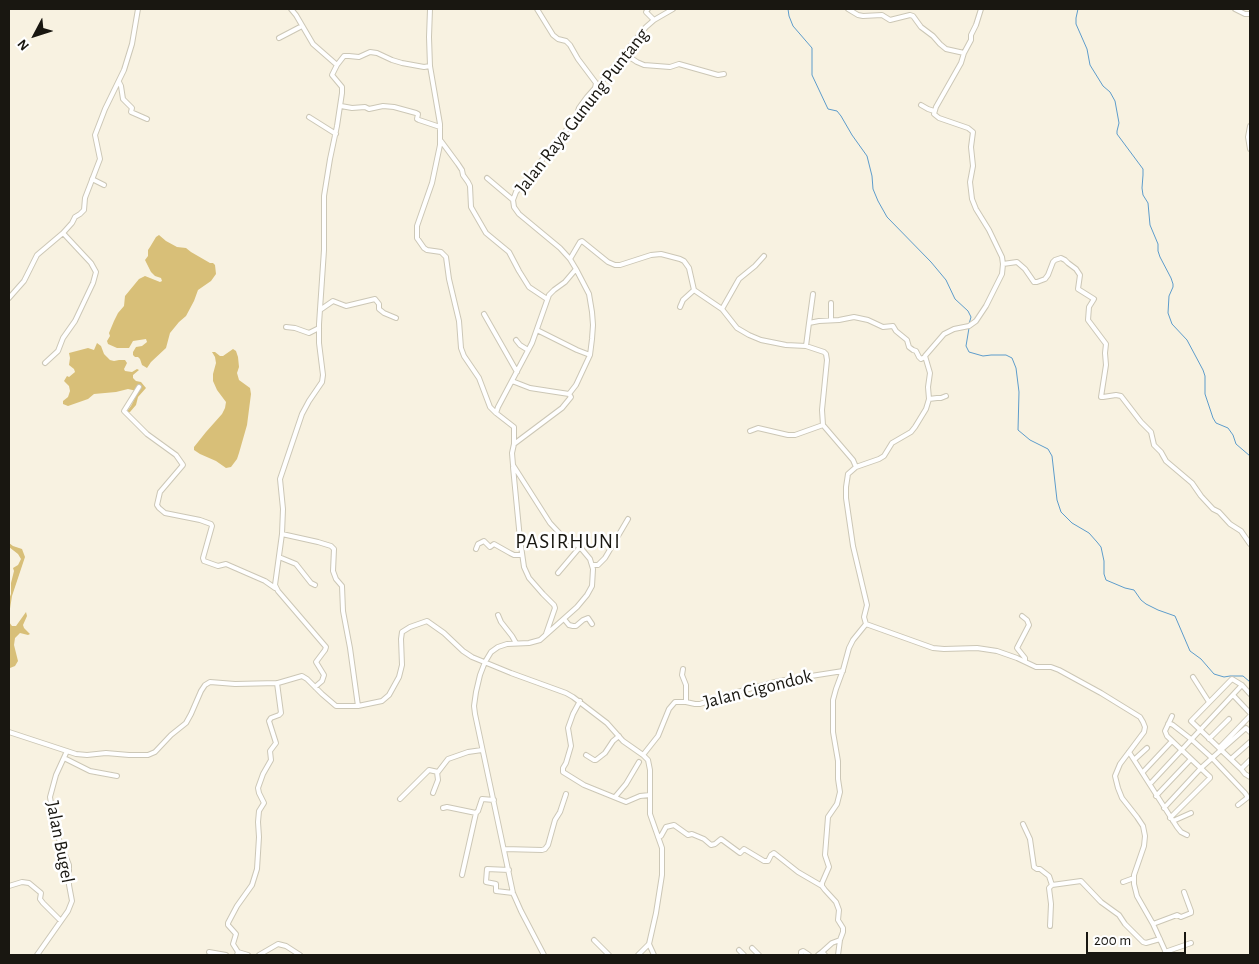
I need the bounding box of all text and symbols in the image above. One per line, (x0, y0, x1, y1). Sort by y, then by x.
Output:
north arrow (10, 10, 60, 60)
street label: Jalan Raya Gunung Puntang (510, 24, 654, 198)
text: N (15, 36, 32, 53)
district label: PASIRHUNI (514, 529, 622, 555)
street label: Jalan Cigondok (701, 665, 815, 713)
street label: Jalan Bugel (41, 799, 79, 885)
scale bar (1089, 922, 1189, 954)
text: 200 m (1094, 933, 1131, 948)

